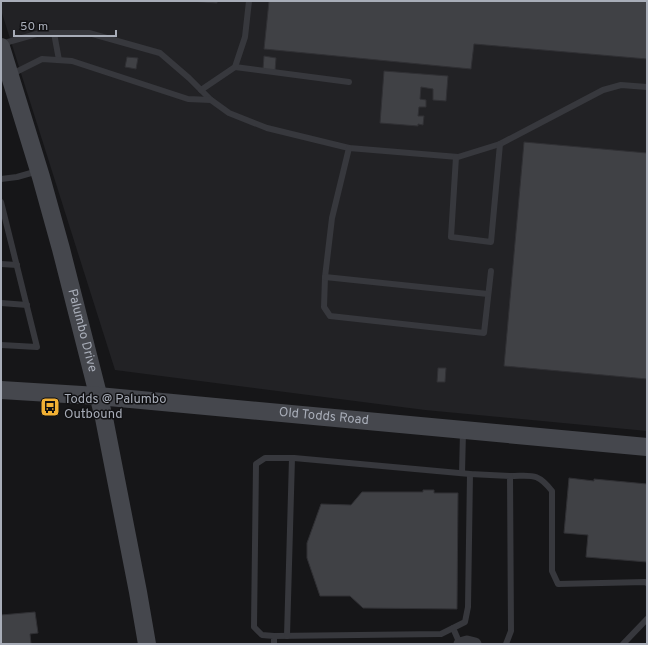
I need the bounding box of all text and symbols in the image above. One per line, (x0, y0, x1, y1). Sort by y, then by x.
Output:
scale bar (14, 12, 116, 38)
text: 50 m (20, 19, 48, 35)
street label: Palumbo Drive (64, 287, 100, 374)
place label: Todds @ Palumbo Outbound (64, 392, 167, 423)
bus stop icon: Todds @ Palumbo Outbound (39, 396, 61, 418)
street label: Old Todds Road (278, 405, 370, 429)

